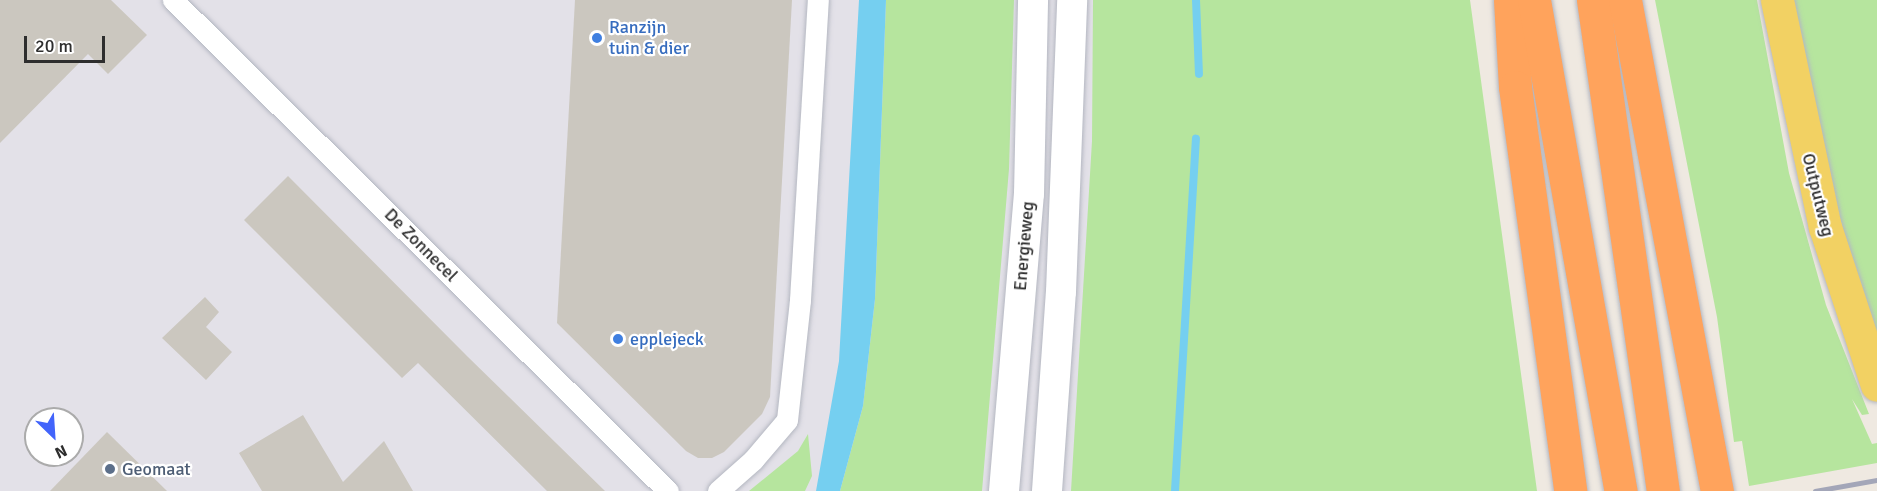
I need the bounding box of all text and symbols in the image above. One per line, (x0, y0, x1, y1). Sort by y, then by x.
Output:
place label: Ranzijn tuin & dier (609, 17, 689, 60)
scale bar (27, 24, 108, 62)
marker: Ranzijn tuin & dier (590, 31, 604, 45)
text: 20 m (35, 35, 73, 57)
street label: Outputweg (1797, 151, 1839, 239)
street label: Energieweg (1009, 200, 1039, 292)
street label: De Zonnecel (380, 204, 462, 286)
place label: epplejeck (630, 328, 704, 350)
marker: epplejeck (611, 332, 625, 346)
north arrow (24, 407, 84, 467)
text: N (51, 440, 70, 463)
place label: Geomaat (122, 458, 191, 480)
marker: Geomaat (103, 462, 117, 476)

